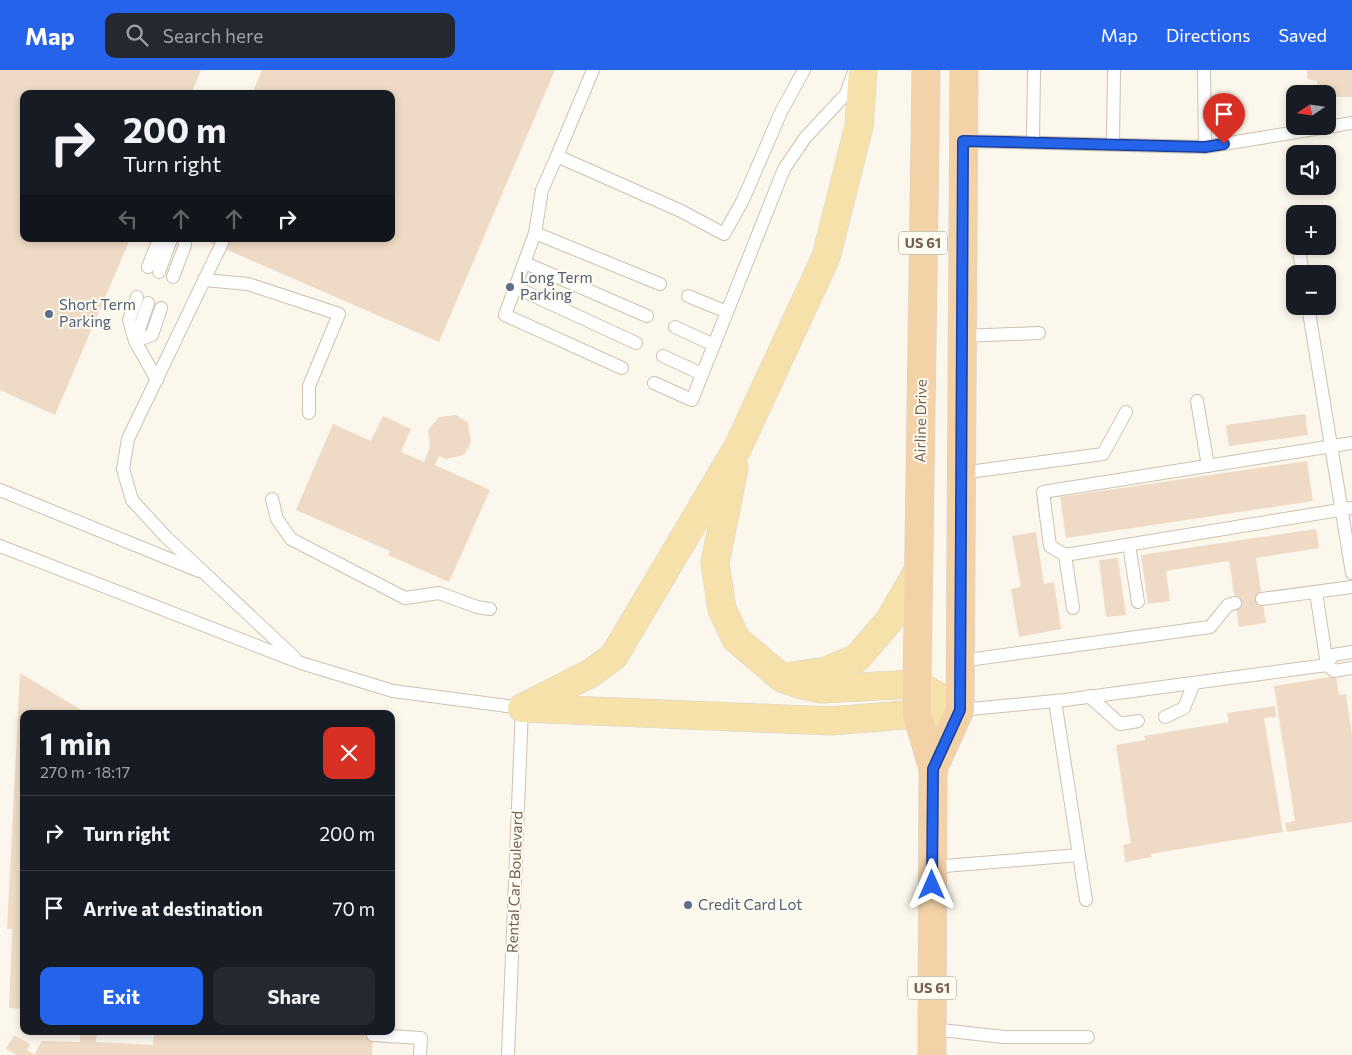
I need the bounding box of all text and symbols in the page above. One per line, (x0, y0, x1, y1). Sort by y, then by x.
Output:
search box (105, 13, 455, 58)
text: Map (25, 21, 75, 50)
icon: search (123, 21, 151, 49)
text: Search here (163, 24, 263, 47)
text: Map (1101, 24, 1138, 46)
text: Directions (1166, 24, 1250, 46)
text: Saved (1278, 24, 1327, 46)
north arrow (1286, 85, 1336, 135)
map controls (1286, 85, 1336, 315)
pin (1203, 93, 1245, 144)
icon: arrive (1210, 100, 1238, 128)
text: 200 m (123, 107, 226, 150)
icon: right (40, 110, 105, 175)
button: sound (1286, 145, 1336, 195)
text: Turn right (123, 150, 221, 177)
icon: left (114, 205, 142, 233)
icon: ahead (167, 205, 195, 233)
icon: ahead (220, 205, 248, 233)
icon: right (273, 205, 301, 233)
button: + (1286, 205, 1336, 255)
road number: US 61 (899, 232, 947, 254)
button: − (1286, 265, 1336, 315)
place label: Long Term Parking (520, 268, 593, 303)
marker: Long Term Parking (504, 281, 516, 293)
place label: Short Term Parking (59, 295, 136, 330)
marker: Short Term Parking (43, 308, 55, 320)
street label: Airline Drive (910, 379, 930, 463)
text: 1 min (40, 724, 111, 761)
button: close (323, 727, 375, 779)
text: 270 m · 18:17 (40, 762, 130, 781)
street label: Rental Car Boulevard (503, 811, 525, 953)
icon: right (40, 819, 68, 847)
text: Turn right (83, 822, 170, 845)
text: 200 m (320, 822, 375, 845)
position arrow (905, 858, 957, 910)
icon: arrive (40, 894, 68, 922)
place label: Credit Card Lot (698, 895, 802, 913)
text: Arrive at destination (83, 897, 263, 920)
text: 70 m (332, 897, 375, 920)
marker: Credit Card Lot (682, 899, 694, 911)
button: Exit (40, 967, 203, 1025)
button: Share (213, 967, 375, 1025)
road number: US 61 (908, 976, 956, 1000)

